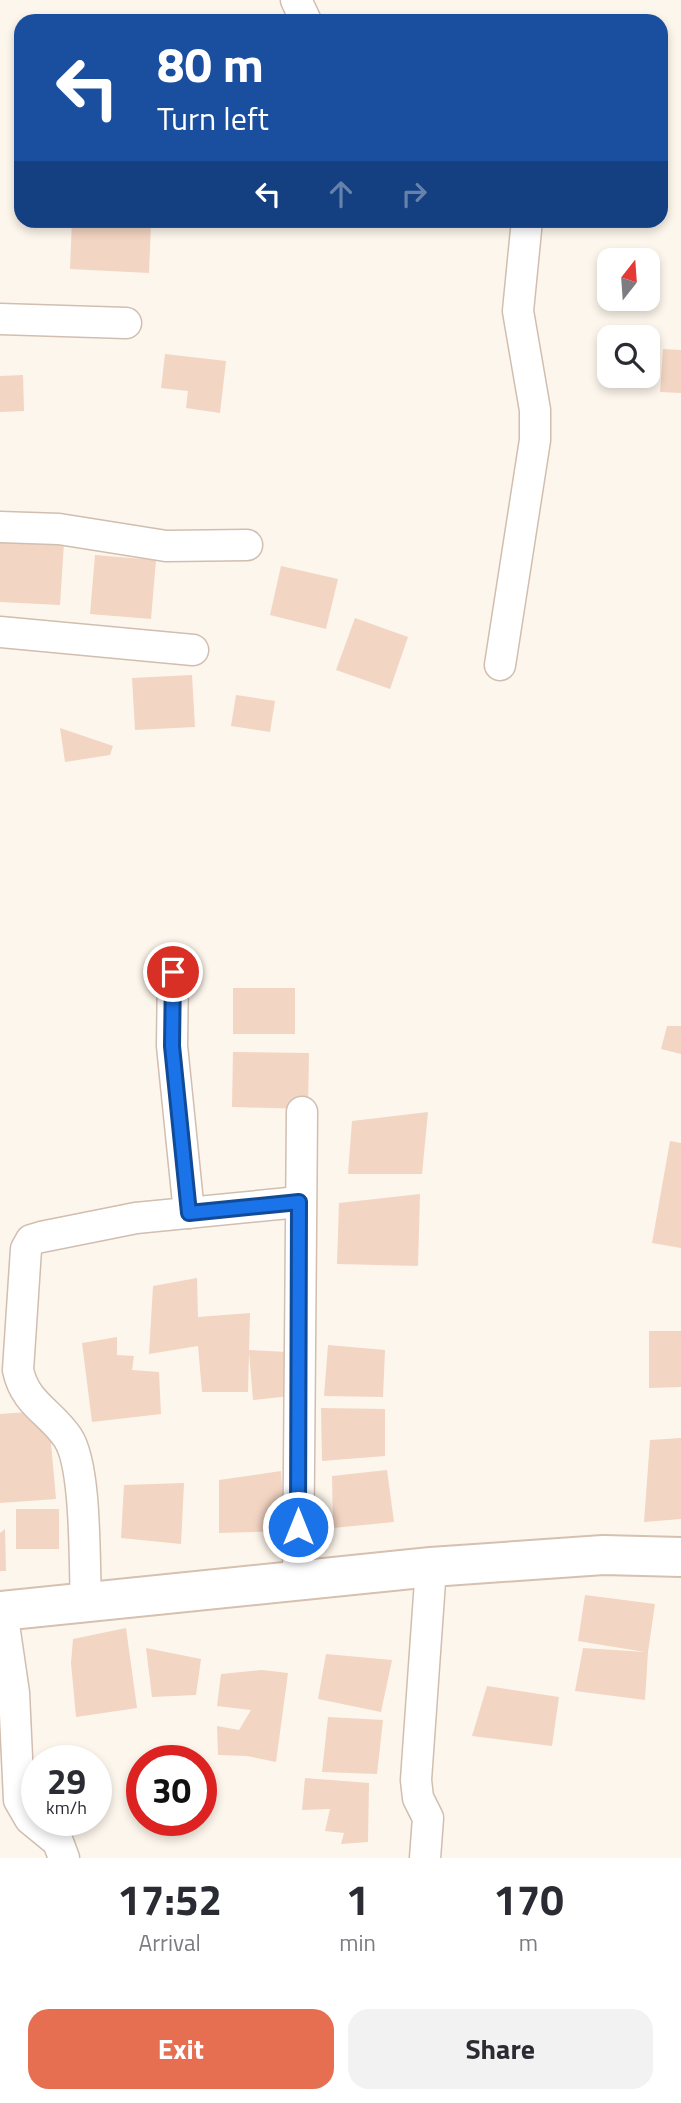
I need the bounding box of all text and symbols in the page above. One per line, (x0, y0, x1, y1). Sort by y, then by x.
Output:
text: 80 m (157, 26, 264, 101)
icon: left (42, 42, 133, 133)
text: Turn left (157, 94, 269, 142)
icon: left (249, 175, 287, 213)
icon: ahead (322, 175, 360, 213)
icon: right (395, 175, 433, 213)
north arrow (597, 248, 660, 312)
map controls (597, 248, 660, 388)
button: search (597, 325, 660, 388)
pin (143, 942, 203, 1002)
icon: arrive (154, 953, 192, 991)
position arrow (261, 1490, 335, 1564)
speed limit sign: 30 (126, 1745, 217, 1836)
text: 29 (47, 1754, 86, 1808)
text: km/h (46, 1794, 87, 1821)
text: 17:52 (117, 1867, 222, 1931)
text: 1 (346, 1867, 369, 1931)
text: 170 (493, 1867, 564, 1931)
text: Arrival (138, 1925, 201, 1960)
text: min (339, 1925, 376, 1960)
text: m (519, 1925, 538, 1960)
button: Exit (28, 2009, 334, 2089)
button: Share (348, 2009, 653, 2089)

